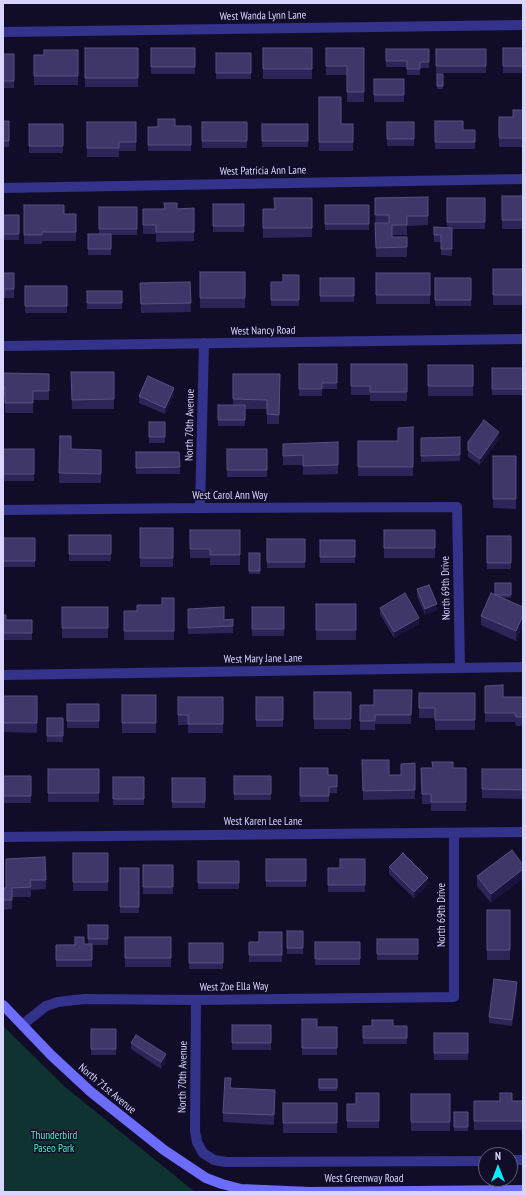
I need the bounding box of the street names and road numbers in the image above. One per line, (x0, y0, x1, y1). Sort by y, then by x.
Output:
street label: West Wanda Lynn Lane (220, 9, 306, 23)
street label: West Patricia Ann Lane (220, 164, 306, 178)
street label: West Nancy Road (230, 324, 296, 338)
street label: North 70th Avenue (183, 389, 197, 461)
street label: West Carol Ann Way (192, 489, 268, 503)
street label: North 69th Drive (439, 556, 453, 620)
street label: West Mary Jane Lane (224, 652, 302, 666)
street label: West Karen Lee Lane (224, 815, 302, 829)
street label: North 69th Drive (435, 883, 449, 947)
street label: West Zoe Ella Way (200, 980, 268, 994)
street label: North 70th Avenue (176, 1041, 190, 1113)
street label: North 71st Avenue (76, 1061, 138, 1117)
street label: West Greenway Road (325, 1172, 403, 1186)

